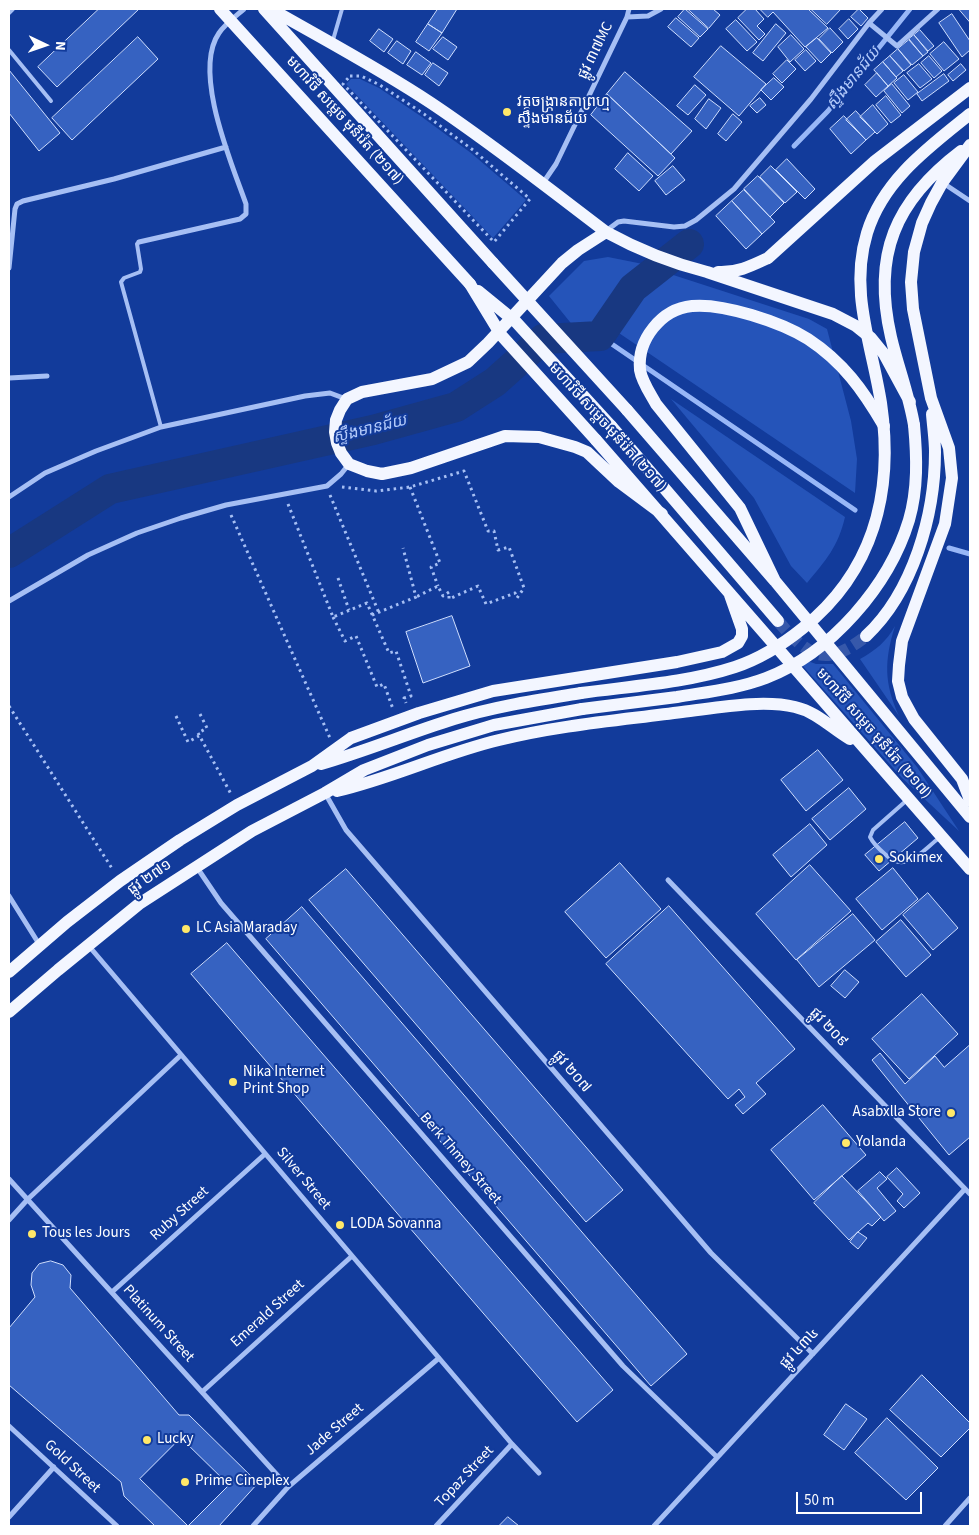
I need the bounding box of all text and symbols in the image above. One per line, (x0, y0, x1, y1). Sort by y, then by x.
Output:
street label: ផ្លូវ ៣៧MC (574, 19, 618, 83)
north arrow (20, 20, 70, 70)
text: N (50, 41, 70, 51)
water label: ស្ទឹងមានជ័យ (823, 44, 885, 114)
street label: មហាវិថី សម្តេច មុនីរ៉េត (២១៧) (281, 53, 407, 189)
place label: វត្តចង្ក្រានតាព្រហ្ម ស្ទឹងមានជ័យ (517, 94, 610, 129)
marker: វត្តចង្ក្រានតាព្រហ្ម ស្ទឹងមានជ័យ (501, 106, 513, 118)
street label: មហាវិថី សម្តេច មុនីរ៉េត (២១៧) (544, 360, 670, 496)
water label: ស្ទឹងមានជ័យ (331, 412, 409, 448)
street label: មហាវិថី សម្តេច មុនីរ៉េត (២១៧) (811, 665, 935, 803)
place label: Sokimex (889, 850, 943, 868)
marker: Sokimex (873, 853, 885, 865)
street label: ផ្លូវ ២៧១ (124, 856, 176, 900)
place label: LC Asia Maraday (196, 920, 297, 938)
marker: LC Asia Maraday (180, 923, 192, 935)
street label: ផ្លូវ ២០៩ (805, 1005, 851, 1051)
street label: ផ្លូវ ២០៧ (548, 1047, 594, 1097)
place label: Nika Internet Print Shop (243, 1064, 324, 1099)
marker: Nika Internet Print Shop (227, 1076, 239, 1088)
place label: Asabxlla Store (853, 1104, 941, 1122)
marker: Asabxlla Store (945, 1107, 957, 1119)
street label: Berk Thmey Street (415, 1109, 505, 1209)
place label: Yolanda (856, 1134, 906, 1152)
marker: Yolanda (840, 1137, 852, 1149)
street label: Silver Street (272, 1144, 334, 1214)
street label: Ruby Street (147, 1183, 213, 1245)
place label: LODA Sovanna (350, 1216, 441, 1234)
marker: LODA Sovanna (334, 1219, 346, 1231)
place label: Tous les Jours (42, 1225, 130, 1243)
marker: Tous les Jours (26, 1228, 38, 1240)
street label: Emerald Street (227, 1276, 309, 1352)
street label: Platinum Street (119, 1282, 197, 1366)
street label: ផ្លូវ ៤៣៤ (777, 1325, 823, 1373)
street label: Jade Street (302, 1400, 368, 1460)
place label: Lucky (157, 1431, 194, 1449)
marker: Lucky (141, 1434, 153, 1446)
street label: Gold Street (40, 1437, 104, 1497)
street label: Topaz Street (432, 1442, 498, 1512)
place label: Prime Cineplex (195, 1473, 289, 1491)
marker: Prime Cineplex (179, 1476, 191, 1488)
scale bar (799, 1482, 925, 1514)
text: 50 m (804, 1490, 834, 1511)

